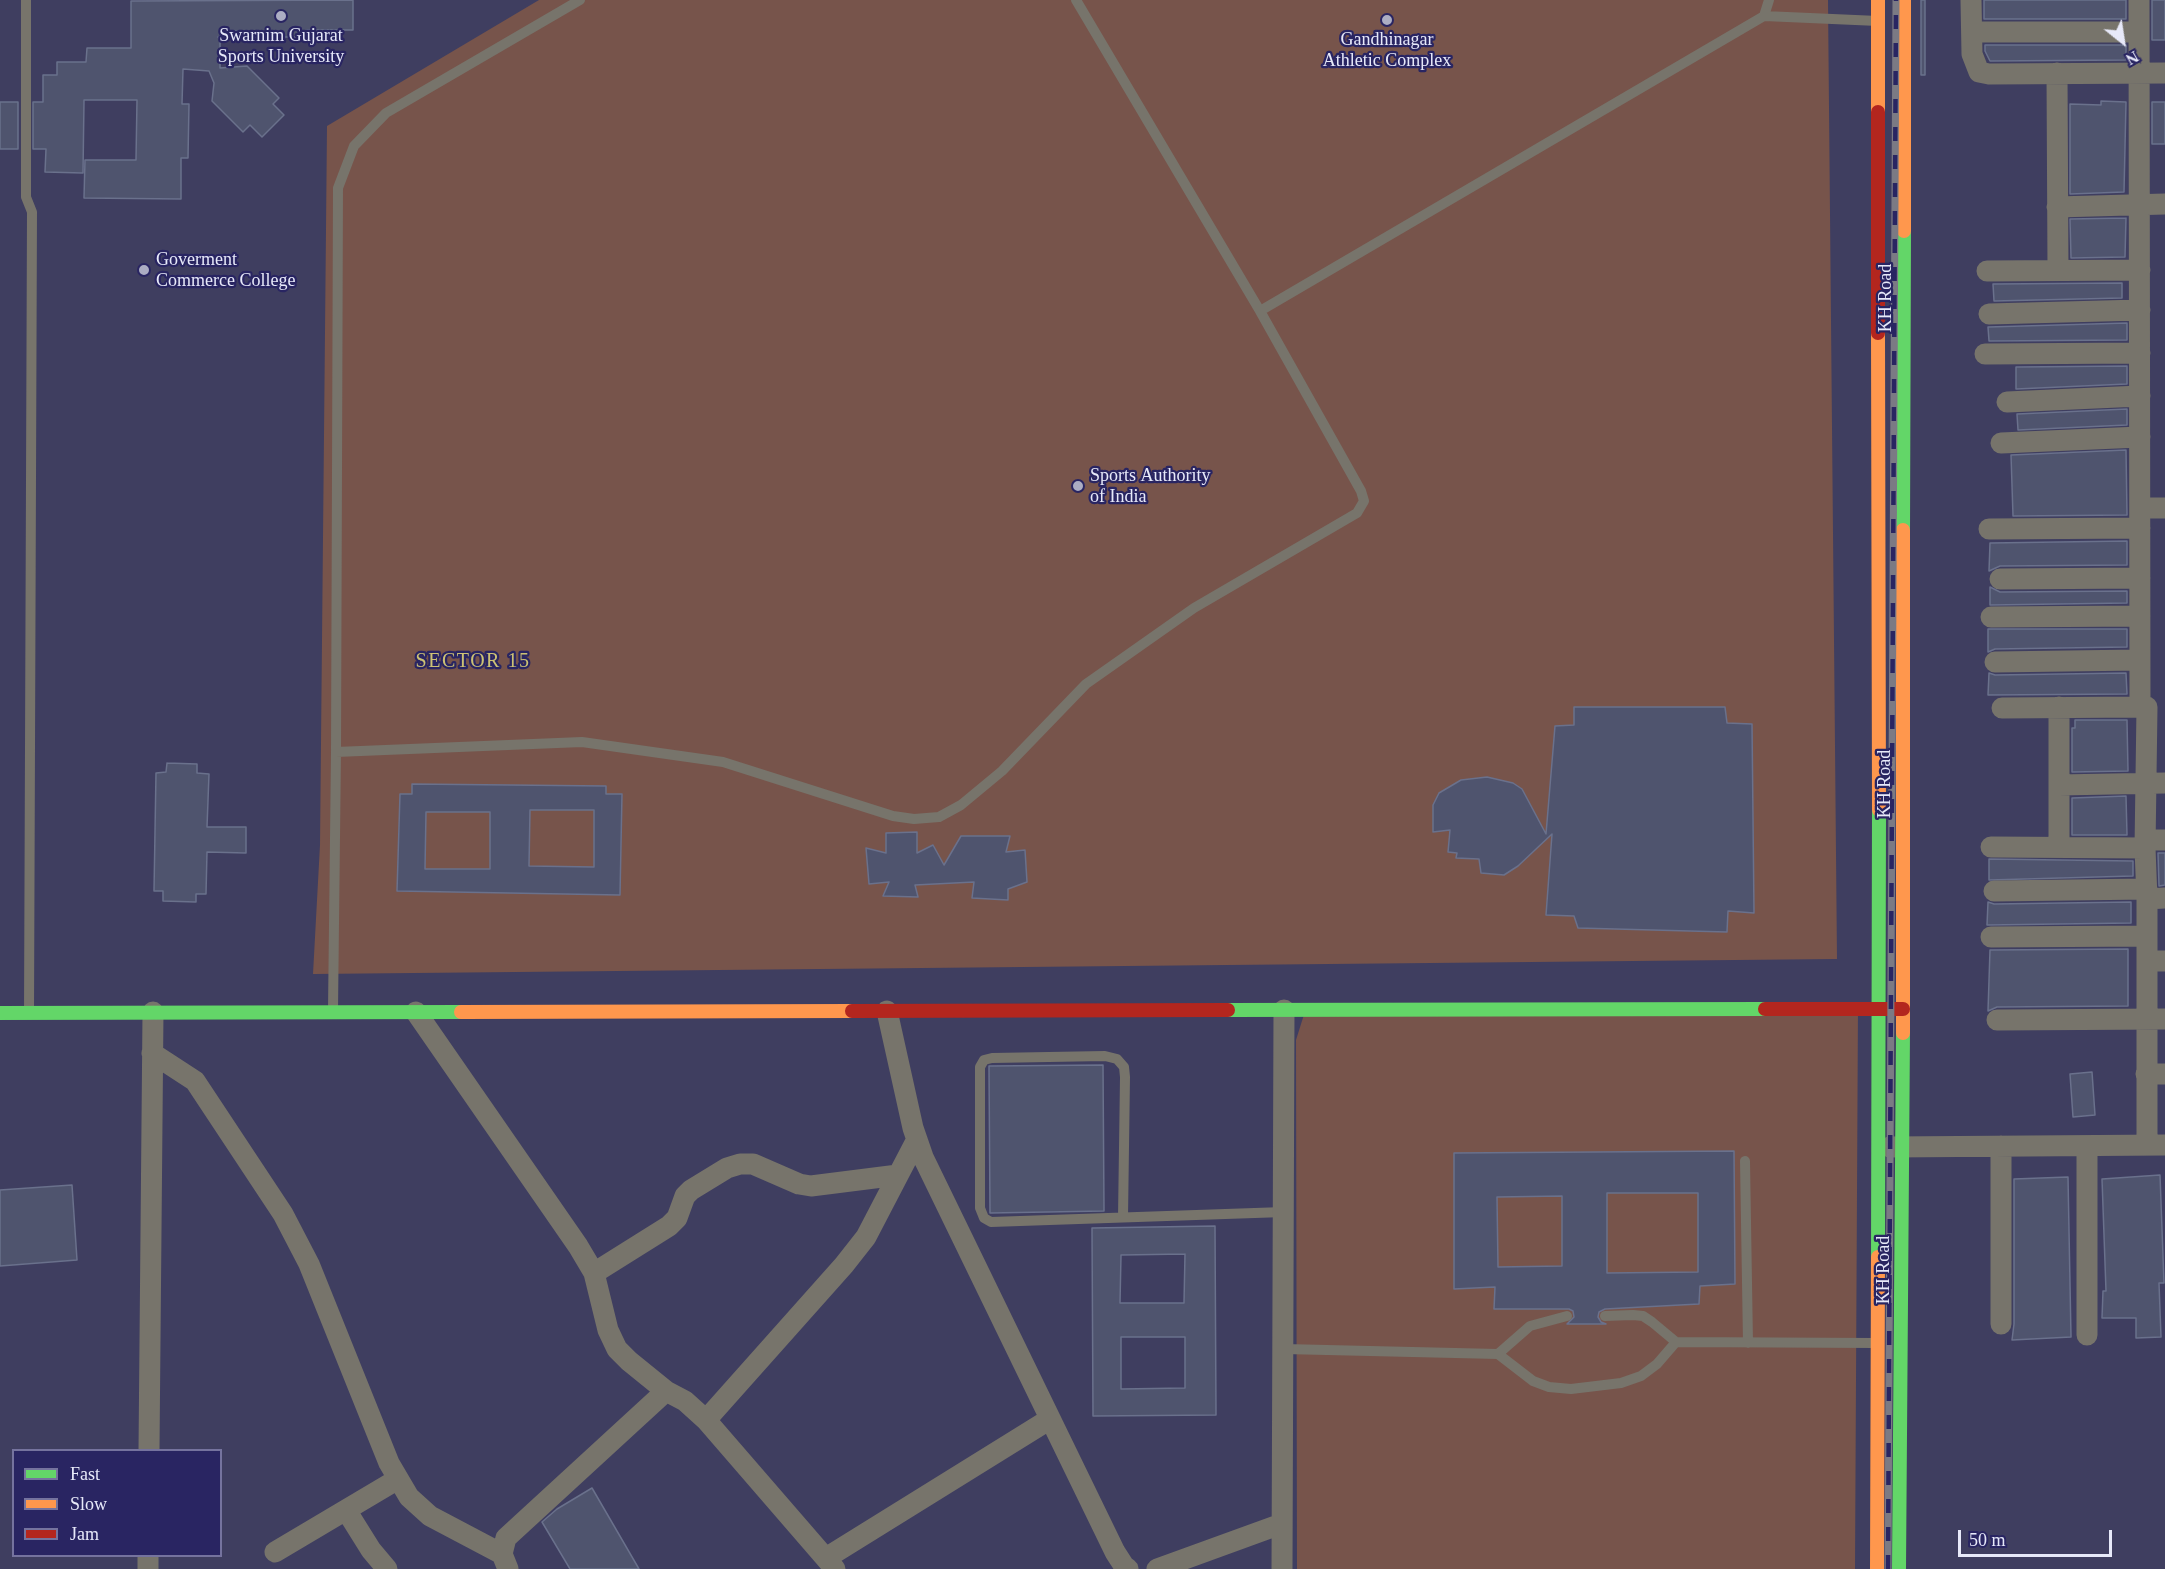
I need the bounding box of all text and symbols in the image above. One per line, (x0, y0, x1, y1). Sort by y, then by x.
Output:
marker: Swarnim Gujarat Sports University (274, 9, 288, 23)
north arrow (2093, 12, 2153, 72)
marker: Gandhinagar Athletic Complex (1380, 13, 1394, 27)
place label: Swarnim Gujarat Sports University (218, 25, 344, 68)
place label: Gandhinagar Athletic Complex (1323, 29, 1451, 72)
text: N (2123, 48, 2142, 68)
place label: Goverment Commerce College (156, 249, 295, 292)
marker: Goverment Commerce College (137, 263, 151, 277)
street label: KH Road (1875, 264, 1897, 332)
place label: Sports Authority of India (1090, 465, 1211, 508)
marker: Sports Authority of India (1071, 479, 1085, 493)
district label: SECTOR 15 (416, 650, 530, 674)
street label: KH Road (1874, 750, 1896, 818)
street label: KH Road (1873, 1236, 1895, 1304)
legend (12, 1449, 222, 1557)
text: Fast (70, 1464, 100, 1484)
text: Slow (70, 1494, 107, 1514)
scale bar (1961, 1518, 2116, 1556)
text: Jam (70, 1524, 99, 1544)
text: 50 m (1969, 1530, 2006, 1550)

